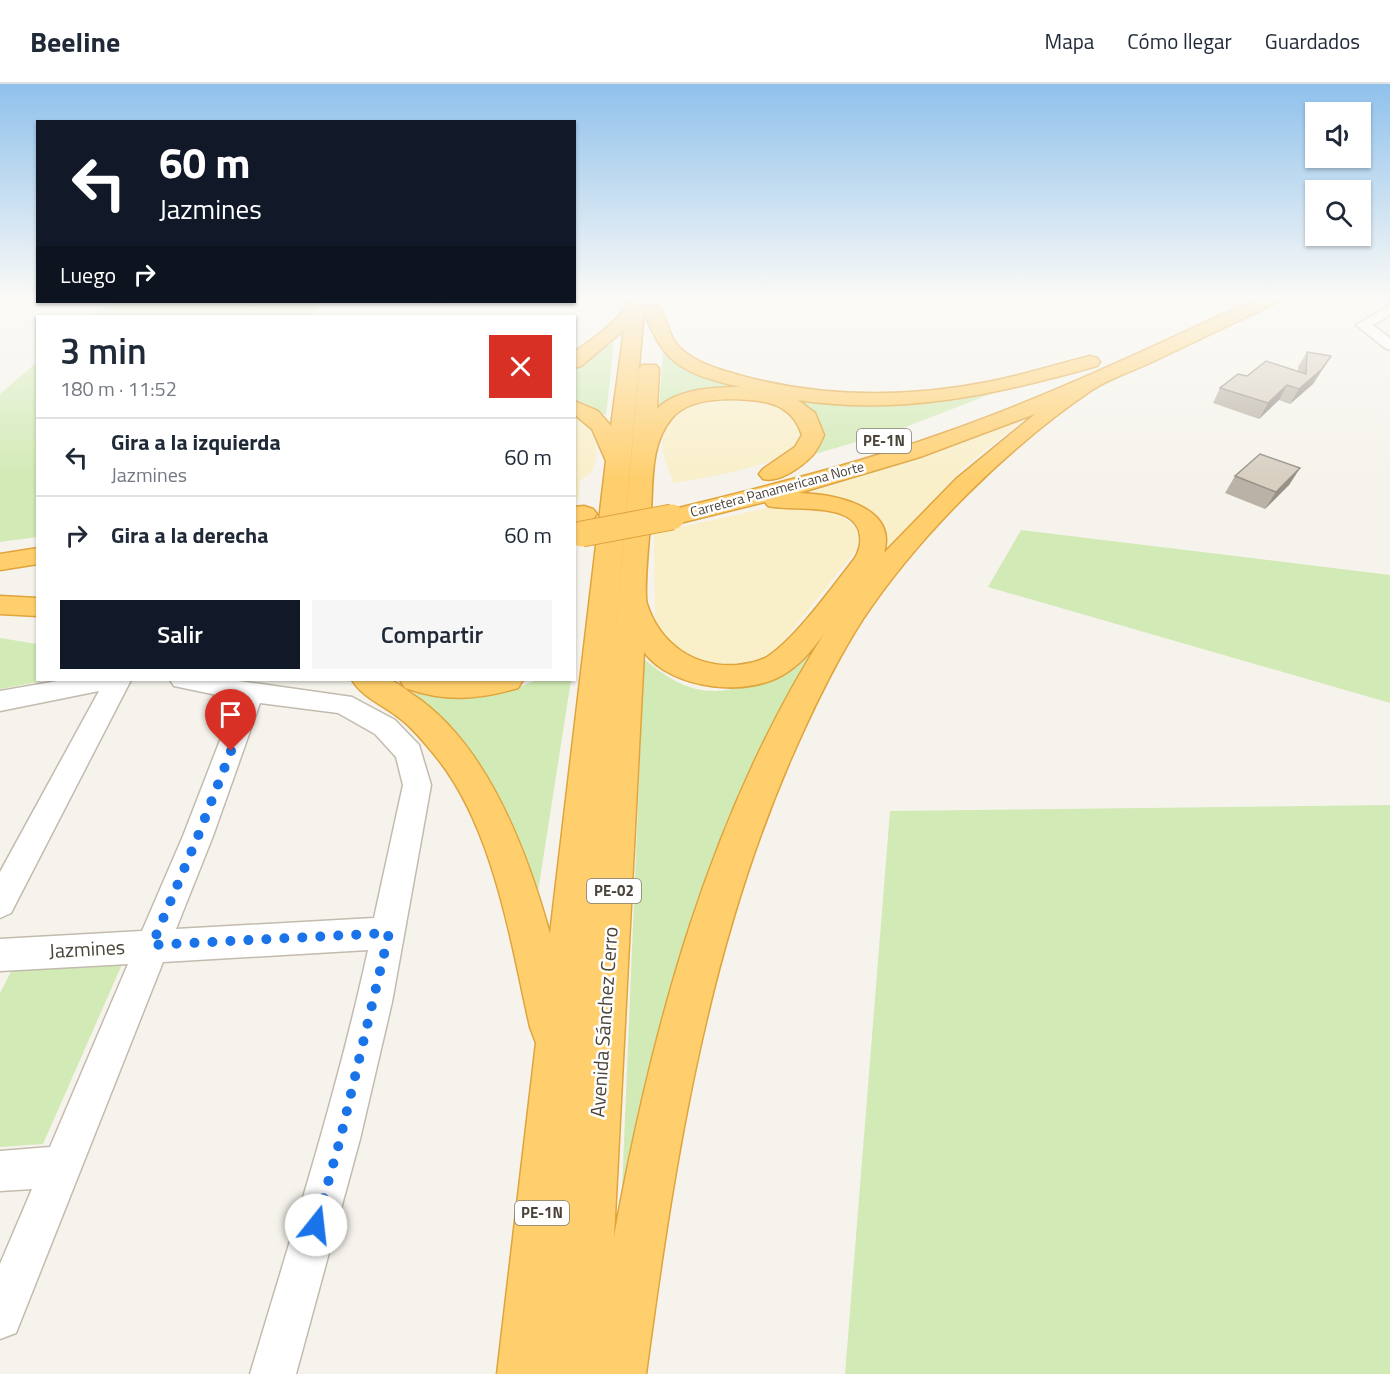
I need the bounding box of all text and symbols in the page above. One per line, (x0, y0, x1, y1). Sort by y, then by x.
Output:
text: Beeline (30, 20, 120, 63)
text: Mapa (1045, 25, 1094, 57)
text: Cómo llegar (1127, 25, 1232, 57)
text: Guardados (1265, 25, 1360, 57)
map controls (1305, 102, 1371, 246)
button: sound (1305, 102, 1371, 168)
text: 60 m (159, 130, 251, 194)
icon: left (60, 144, 138, 222)
button: search (1305, 180, 1371, 246)
text: Jazmines (159, 188, 262, 229)
text: Luego (60, 258, 116, 292)
icon: right (128, 258, 161, 291)
text: 3 min (60, 323, 147, 378)
button: close (489, 335, 552, 398)
text: 180 m · 11:52 (60, 373, 177, 404)
text: Gira a la izquierda (111, 425, 281, 459)
road number: PE-1N (857, 429, 911, 453)
text: 60 m (504, 440, 552, 474)
icon: left (60, 441, 93, 474)
street label: Carretera Panamericana Norte (688, 455, 866, 522)
text: Jazmines (111, 459, 187, 490)
text: Gira a la derecha (111, 518, 268, 552)
text: 60 m (504, 518, 552, 552)
icon: right (60, 519, 93, 552)
button: Salir (60, 600, 300, 669)
button: Compartir (312, 600, 552, 669)
pin (205, 689, 256, 751)
icon: arrive (214, 698, 247, 731)
road number: PE-02 (587, 879, 641, 903)
street label: Avenida Sánchez Cerro (581, 926, 626, 1118)
street label: Jazmines (48, 931, 126, 966)
position arrow (284, 1193, 348, 1257)
road number: PE-1N (515, 1201, 569, 1225)

